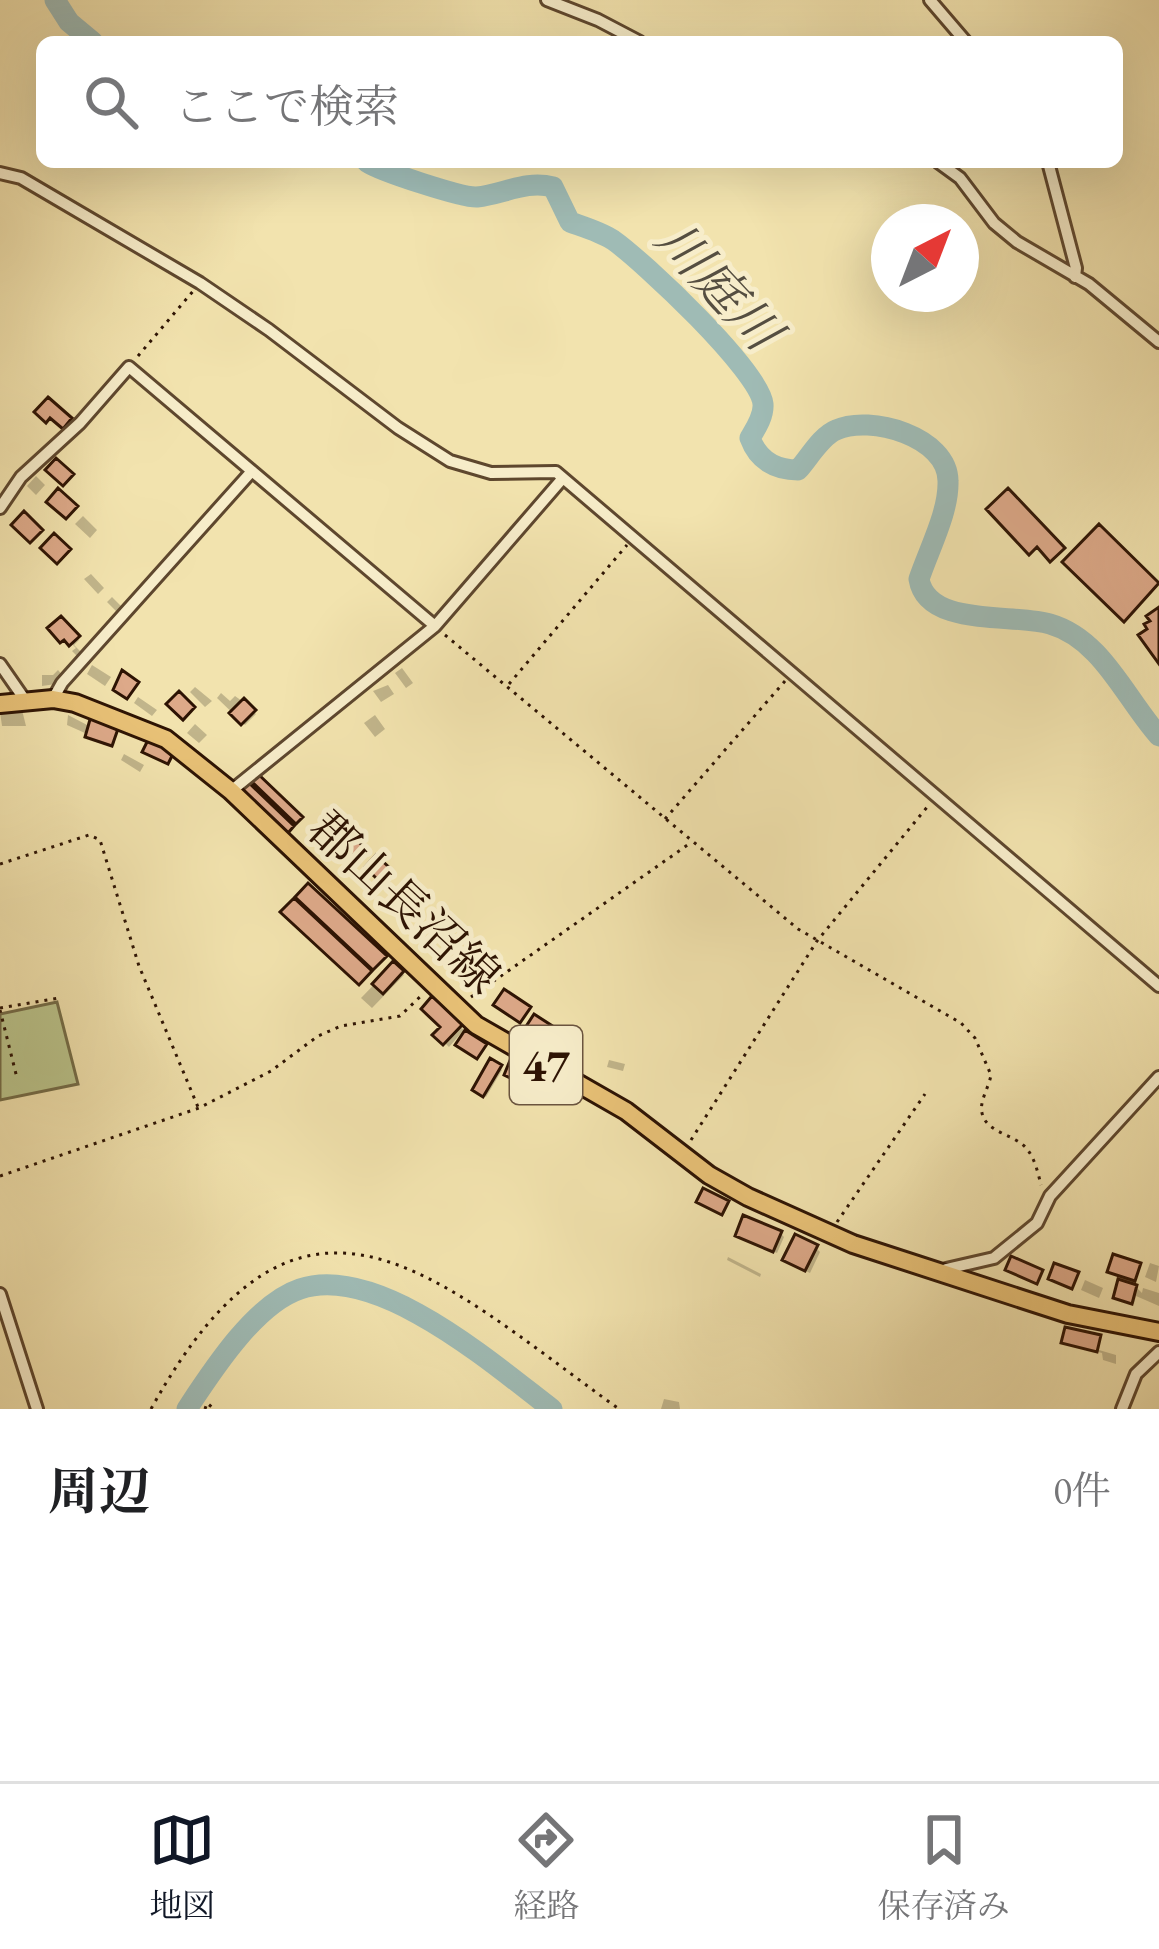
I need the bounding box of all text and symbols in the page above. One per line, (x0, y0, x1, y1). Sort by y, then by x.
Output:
search box (36, 36, 1123, 168)
icon: search (78, 69, 144, 135)
text: ここで検索 (174, 77, 399, 135)
north arrow (871, 204, 979, 312)
water label: 川庭川 (643, 207, 799, 367)
street label: 郡山長沼線 (296, 797, 514, 1007)
road number: 47 (510, 1026, 582, 1104)
text: 周辺 (48, 1458, 150, 1524)
text: 0件 (1053, 1465, 1111, 1516)
tab: 地図 (149, 1807, 215, 1927)
tab: 経路 (513, 1807, 579, 1927)
tab: 保存済み (878, 1807, 1010, 1927)

